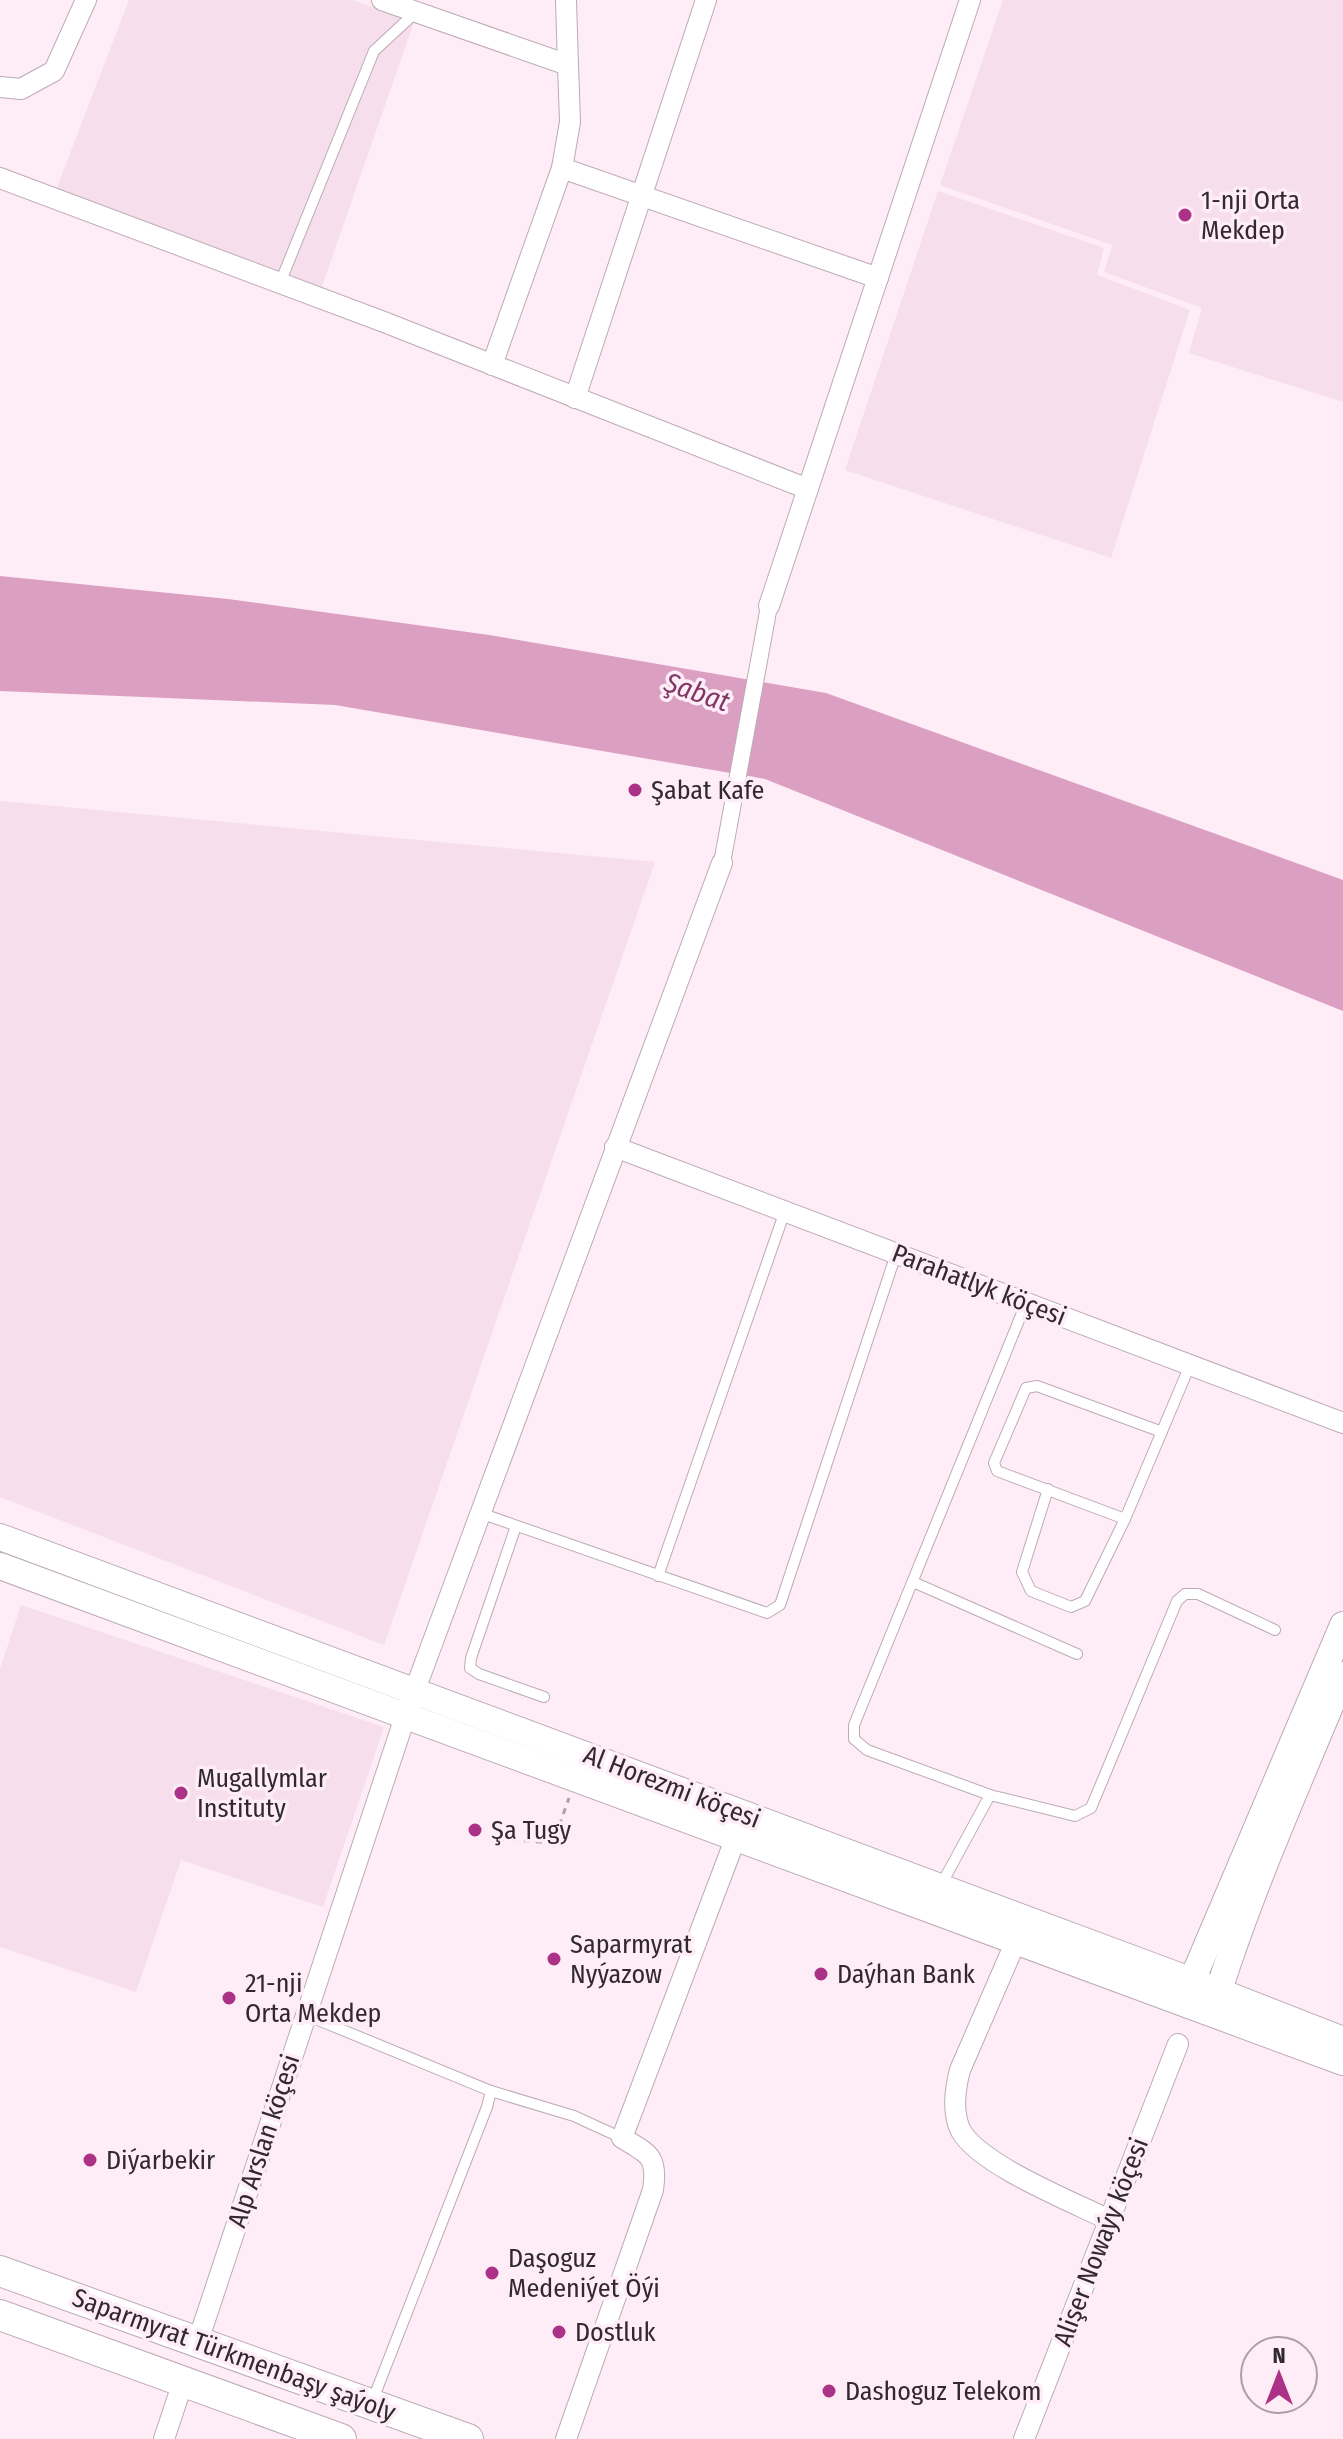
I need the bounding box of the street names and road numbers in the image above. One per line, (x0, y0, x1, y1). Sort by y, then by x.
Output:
street label: Parahatlyk köçesi (888, 1238, 1070, 1332)
street label: Al Horezmi köçesi (579, 1739, 765, 1835)
street label: Alp Arslan köçesi (221, 2051, 307, 2231)
street label: Alişer Nowaýy köçesi (1047, 2133, 1155, 2351)
street label: Saparmyrat Türkmenbaşy şaýoly (68, 2282, 400, 2428)

